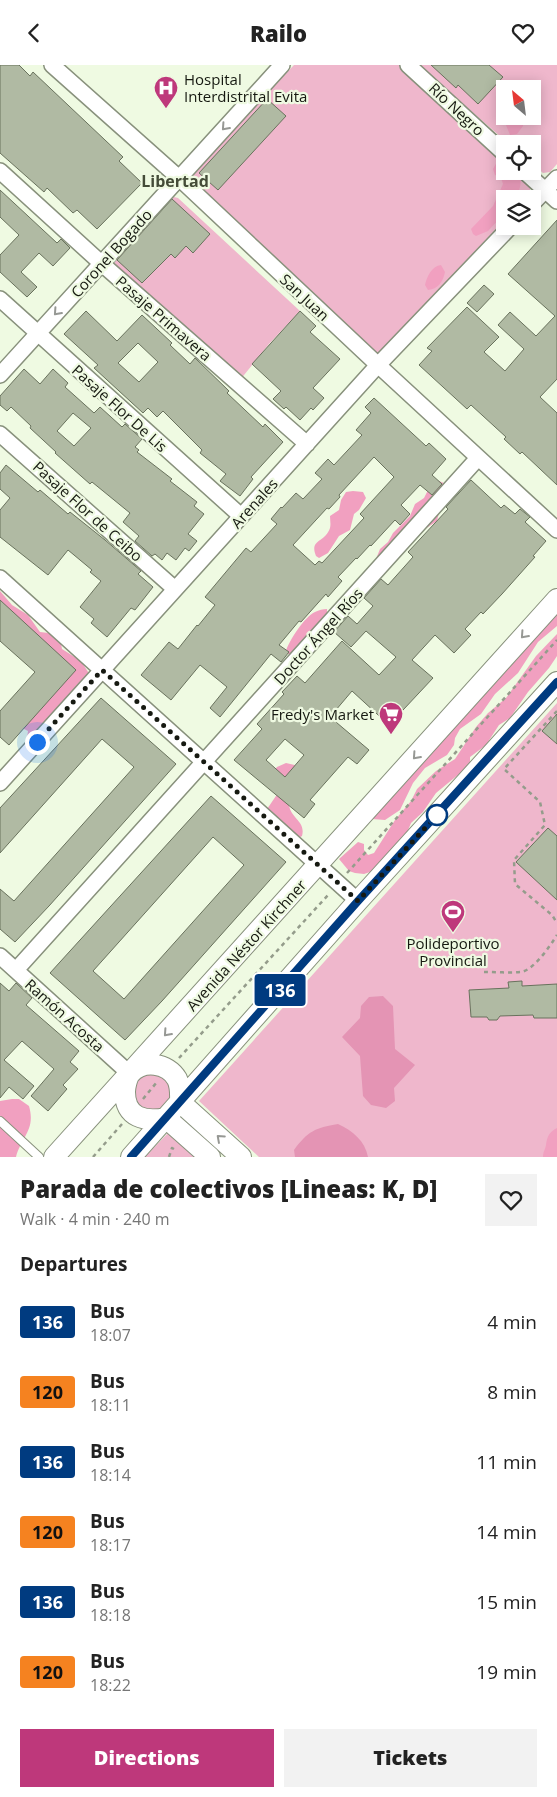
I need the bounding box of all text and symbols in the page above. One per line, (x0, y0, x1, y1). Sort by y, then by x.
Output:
text: Railo (250, 18, 307, 48)
icon: back (20, 19, 48, 47)
icon: heart (509, 19, 537, 47)
place label: Hospital Interdistrital Evita (184, 69, 307, 106)
hospital icon: Hospital Interdistrital Evita (153, 75, 179, 109)
street label: Río Negro (425, 78, 489, 140)
north arrow (496, 80, 541, 125)
map controls (496, 80, 541, 235)
one-way arrow (222, 121, 231, 130)
button: locate (496, 135, 541, 180)
district label: Libertad (141, 170, 209, 192)
button: layers (496, 190, 541, 235)
street label: Coronel Bogado (66, 205, 156, 301)
street label: San Juan (276, 269, 334, 325)
street label: Pasaje Primavera (112, 271, 216, 365)
one-way arrow (54, 306, 63, 315)
street label: Pasaje Flor De Lis (68, 360, 172, 456)
street label: Pasaje Flor de Ceibo (29, 456, 147, 566)
street label: Arenales (226, 474, 282, 532)
street label: Doctor Ángel Ríos (269, 583, 367, 689)
one-way arrow (521, 630, 530, 639)
supermarket icon: Fredy's Market (378, 701, 404, 735)
place label: Fredy's Market (271, 704, 374, 724)
your location (25, 730, 50, 755)
one-way arrow (413, 750, 422, 759)
unlabelled marker (426, 804, 448, 826)
street label: Avenida Néstor Kirchner (182, 875, 310, 1015)
sports icon: Polideportivo Provincial (440, 899, 466, 933)
place label: Polideportivo Provincial (406, 933, 500, 970)
street label: Ramón Acosta (21, 974, 109, 1056)
line badge: 136 (251, 974, 309, 1006)
text: 136 (265, 978, 295, 1002)
one-way arrow (164, 1027, 173, 1036)
one-way arrow (216, 1135, 225, 1144)
text: Parada de colectivos [Lineas: K, D] (20, 1172, 437, 1205)
button: heart (485, 1174, 537, 1226)
text: Walk · 4 min · 240 m (20, 1208, 170, 1230)
text: Departures (20, 1251, 127, 1277)
text: Bus (90, 1298, 125, 1324)
text: 4 min (487, 1309, 537, 1335)
text: 136 (32, 1310, 63, 1334)
text: 18:07 (90, 1324, 131, 1346)
text: Bus (90, 1368, 125, 1394)
text: 8 min (487, 1379, 537, 1405)
text: 120 (32, 1380, 63, 1404)
text: 18:11 (90, 1394, 131, 1416)
text: Bus (90, 1438, 125, 1464)
text: 11 min (476, 1449, 537, 1475)
text: 136 (32, 1450, 63, 1474)
text: 18:14 (90, 1464, 131, 1486)
text: Bus (90, 1508, 125, 1534)
text: 14 min (476, 1519, 537, 1545)
text: 120 (32, 1520, 63, 1544)
text: 18:17 (90, 1534, 131, 1556)
text: Bus (90, 1578, 125, 1604)
text: 15 min (476, 1589, 537, 1615)
text: 136 (32, 1590, 63, 1614)
text: 18:18 (90, 1604, 131, 1626)
text: Bus (90, 1648, 125, 1674)
text: 19 min (476, 1659, 537, 1685)
text: 120 (32, 1660, 63, 1684)
text: 18:22 (90, 1674, 131, 1696)
button: Directions (20, 1729, 274, 1787)
button: Tickets (284, 1729, 537, 1787)

